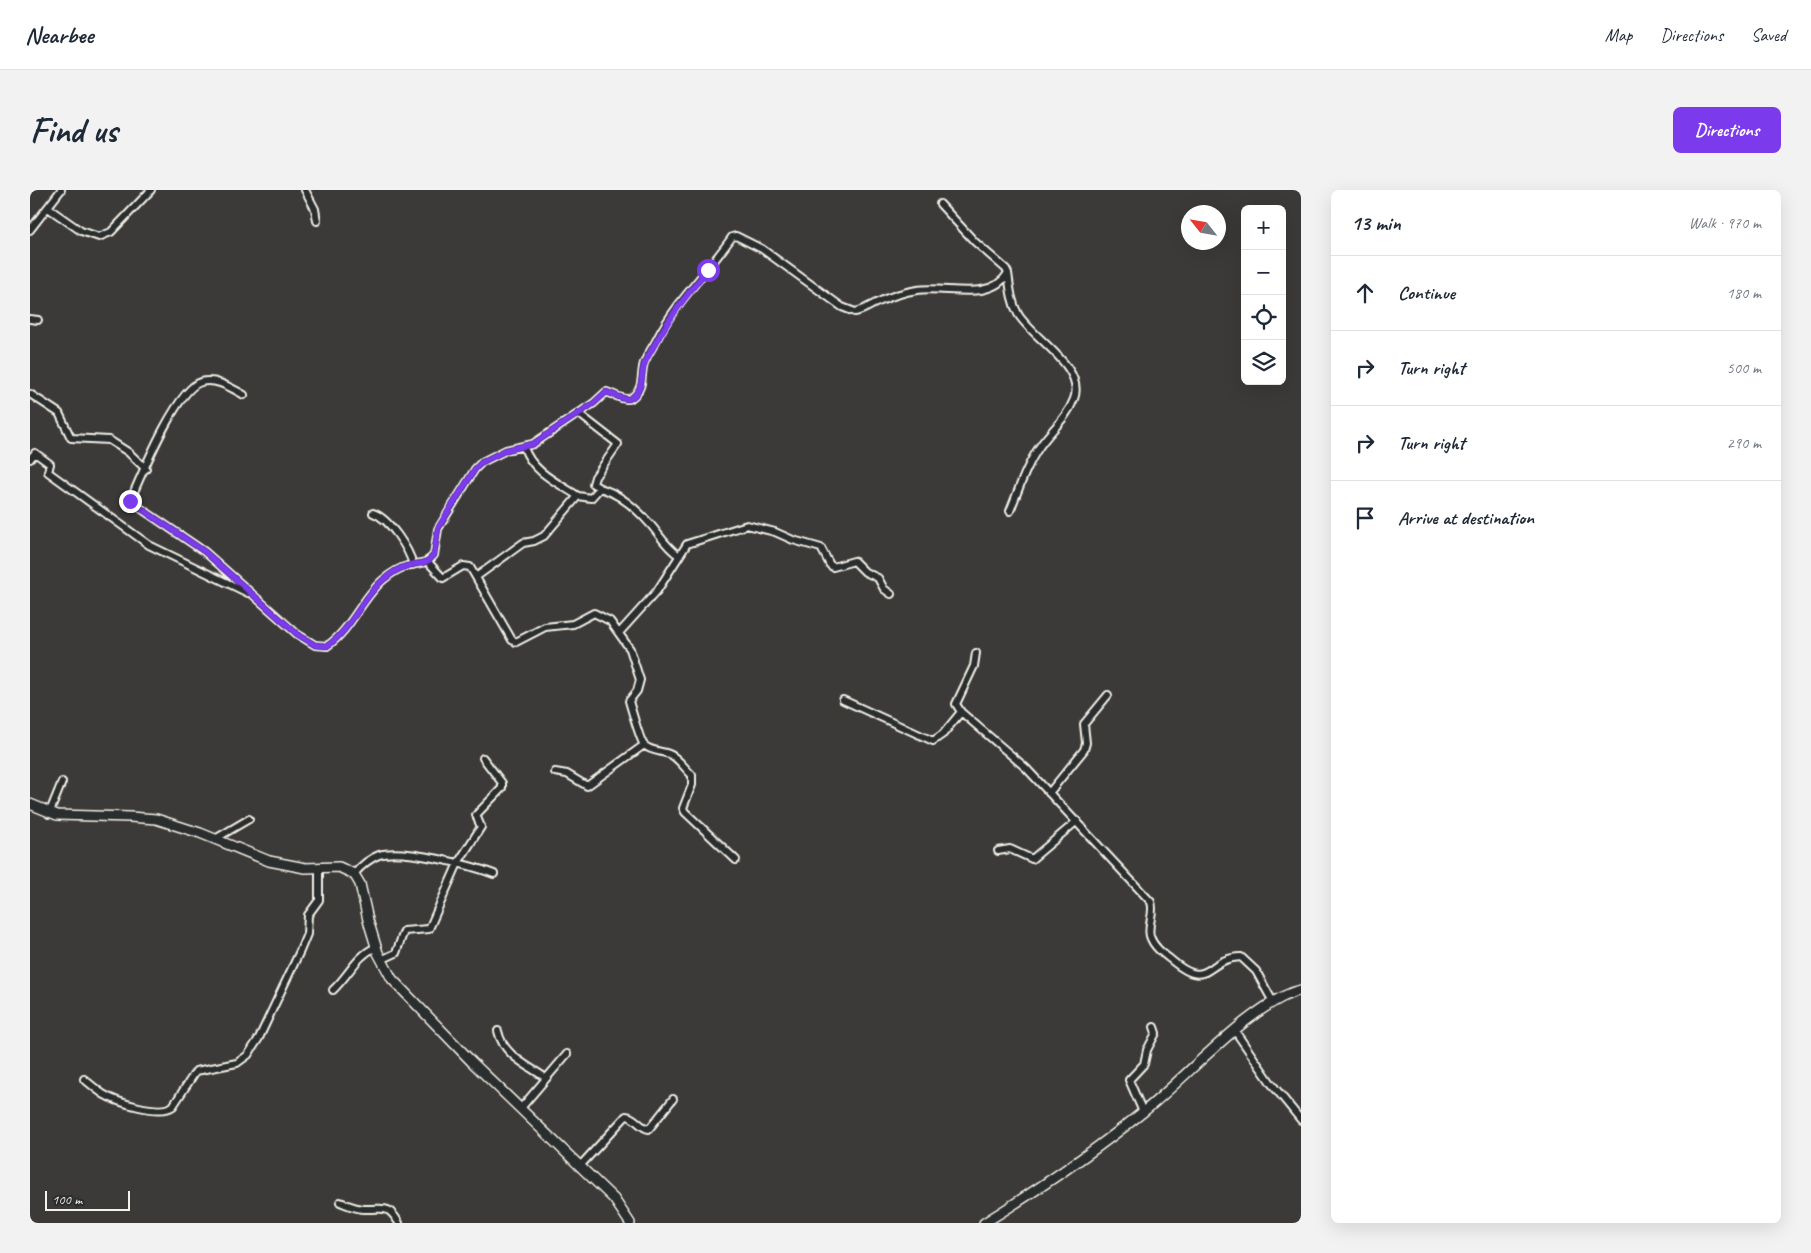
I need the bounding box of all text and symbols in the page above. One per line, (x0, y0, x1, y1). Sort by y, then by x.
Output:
text: Nearbee (25, 20, 93, 50)
text: Map (1605, 24, 1632, 46)
text: Directions (1660, 24, 1723, 46)
text: Saved (1751, 24, 1786, 46)
button: Directions (1673, 107, 1781, 153)
text: Find us (30, 108, 117, 153)
north arrow (1181, 205, 1226, 250)
map controls (1241, 205, 1286, 385)
button: + (1241, 205, 1286, 250)
text: 13 min (1351, 210, 1401, 236)
text: Walk · 970 m (1689, 213, 1761, 233)
button: − (1241, 250, 1286, 295)
route start (697, 259, 720, 282)
icon: ahead (1351, 279, 1379, 307)
text: Continue (1398, 281, 1455, 305)
text: 180 m (1727, 283, 1761, 303)
button: locate (1241, 295, 1286, 340)
button: layers (1241, 340, 1286, 385)
icon: right (1351, 354, 1379, 382)
text: Turn right (1398, 356, 1465, 380)
text: 500 m (1727, 358, 1761, 378)
icon: right (1351, 429, 1379, 457)
text: Turn right (1398, 431, 1465, 455)
text: 290 m (1727, 433, 1761, 453)
route end (119, 490, 142, 513)
icon: arrive (1351, 504, 1379, 532)
text: Arrive at destination (1398, 506, 1534, 530)
scale bar (45, 1188, 130, 1211)
text: 100 m (52, 1191, 82, 1208)

